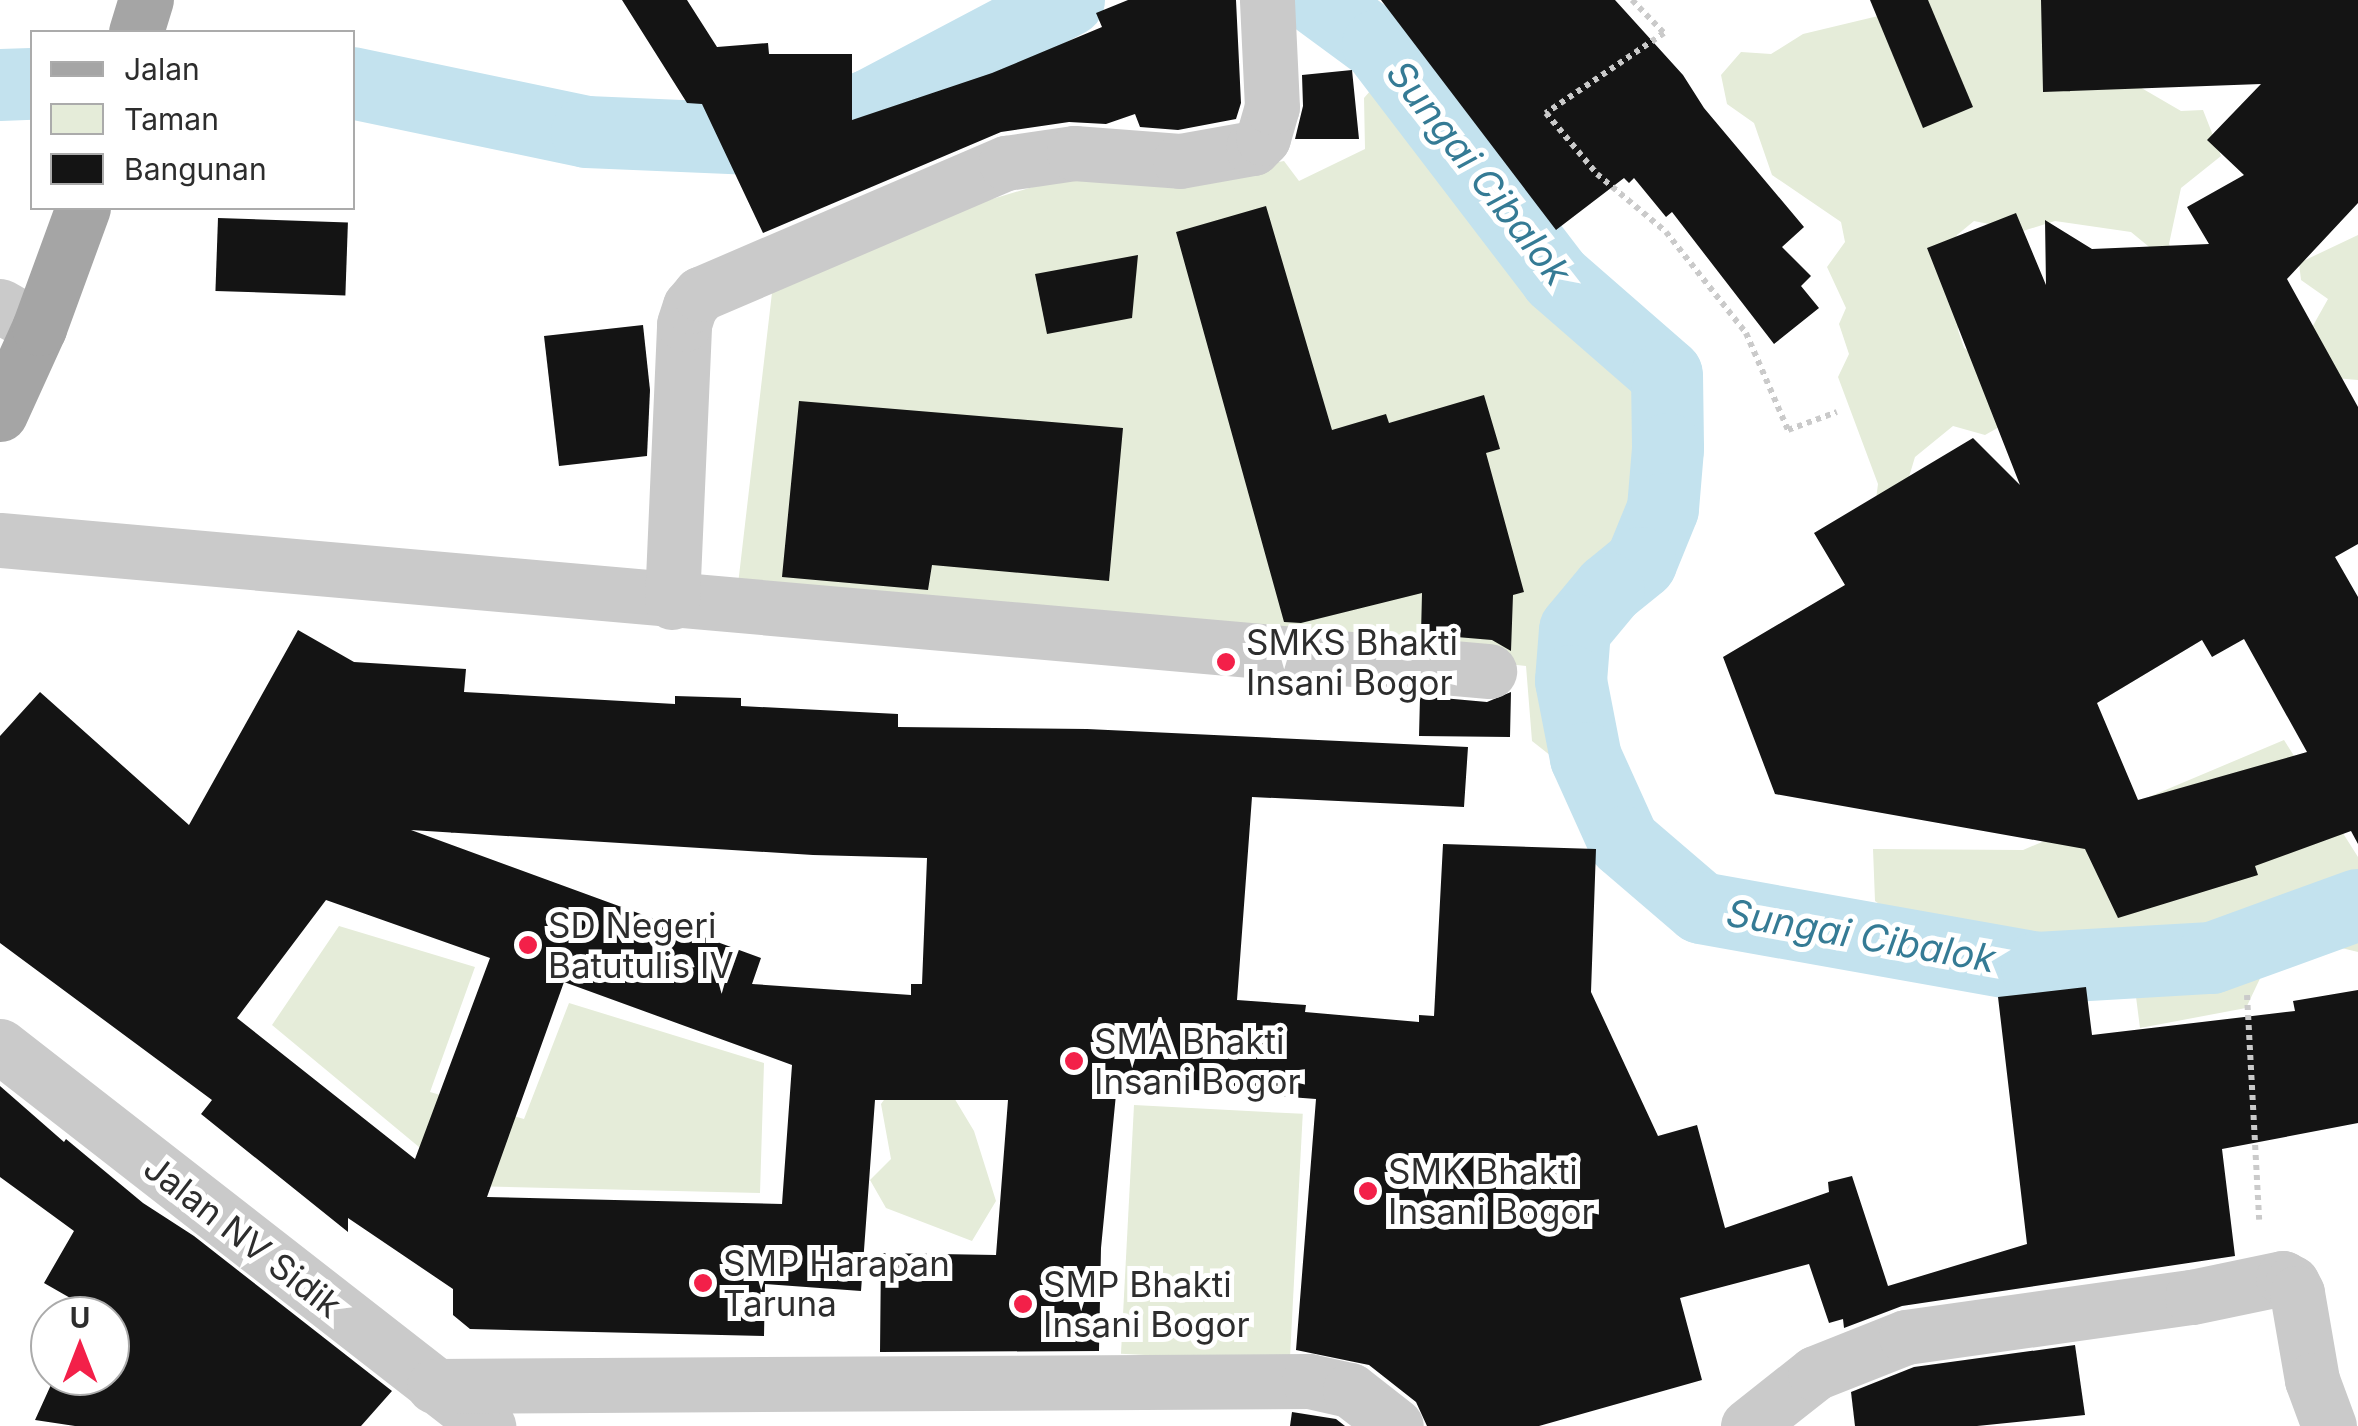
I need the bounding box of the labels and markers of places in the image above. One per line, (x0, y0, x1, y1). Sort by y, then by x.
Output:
place label: SMKS Bhakti Insani Bogor (1246, 621, 1458, 703)
marker: SMKS Bhakti Insani Bogor (1215, 651, 1237, 673)
place label: SD Negeri Batutulis IV (548, 904, 734, 986)
marker: SD Negeri Batutulis IV (517, 934, 539, 956)
place label: SMA Bhakti Insani Bogor (1094, 1020, 1301, 1102)
marker: SMA Bhakti Insani Bogor (1063, 1050, 1085, 1072)
place label: SMK Bhakti Insani Bogor (1388, 1150, 1595, 1232)
marker: SMK Bhakti Insani Bogor (1357, 1180, 1379, 1202)
place label: SMP Harapan Taruna (723, 1242, 950, 1324)
place label: SMP Bhakti Insani Bogor (1043, 1263, 1250, 1345)
marker: SMP Harapan Taruna (692, 1272, 714, 1294)
marker: SMP Bhakti Insani Bogor (1012, 1293, 1034, 1315)

